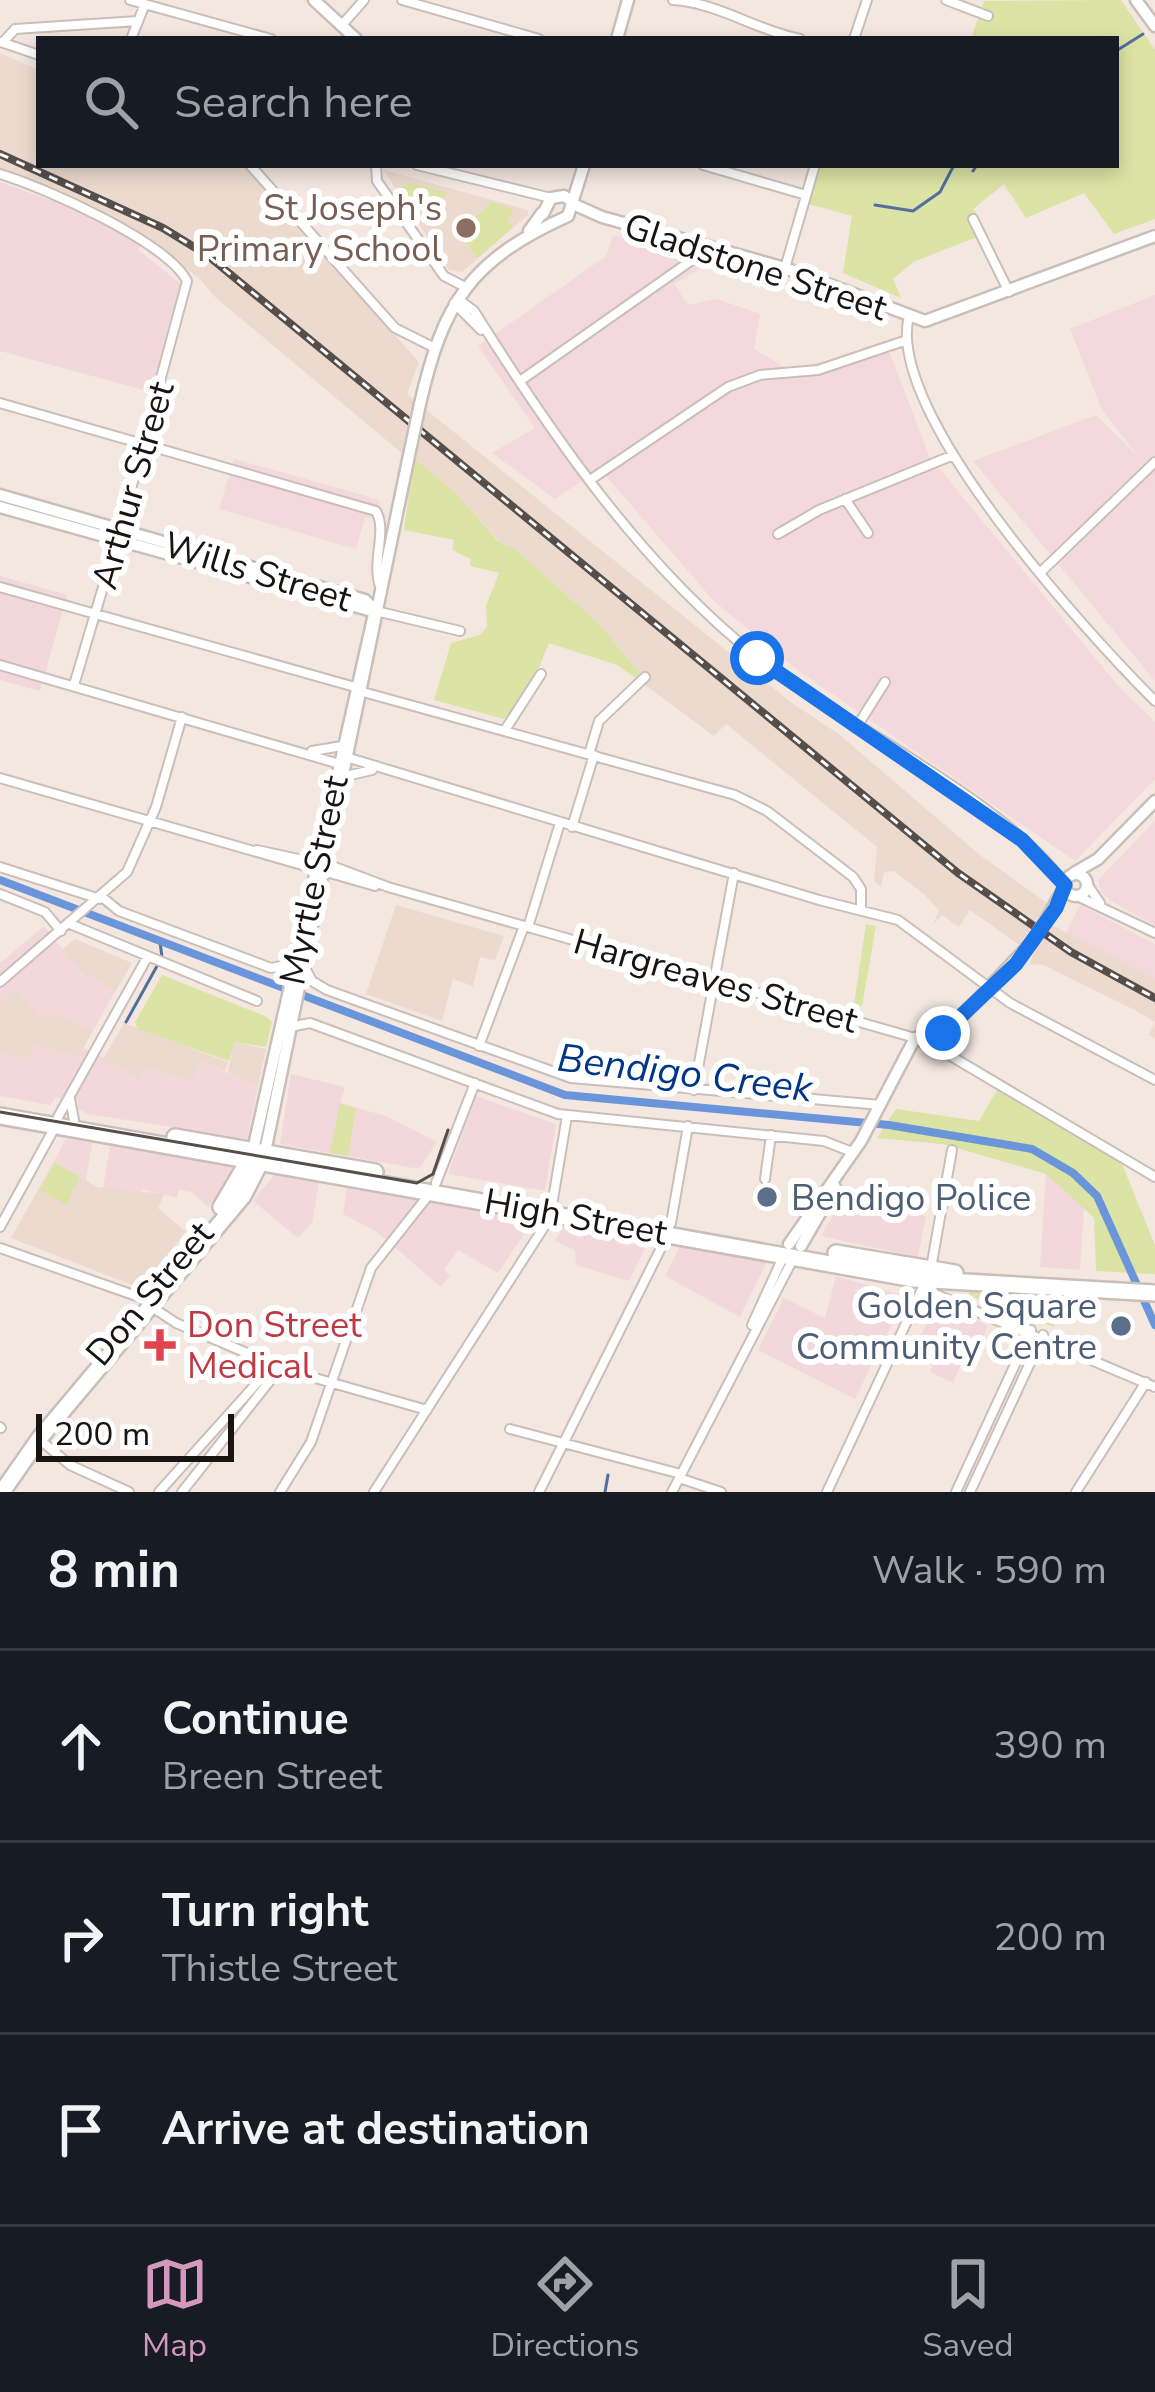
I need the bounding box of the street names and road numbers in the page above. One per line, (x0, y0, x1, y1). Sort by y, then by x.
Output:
street label: Gladstone Street (618, 202, 894, 333)
street label: Arthur Street (80, 376, 187, 595)
street label: Wills Street (158, 521, 358, 624)
street label: Myrtle Street (268, 771, 361, 989)
street label: Hargreaves Street (568, 917, 864, 1046)
street label: High Street (481, 1177, 671, 1258)
street label: Don Street (75, 1211, 225, 1377)

